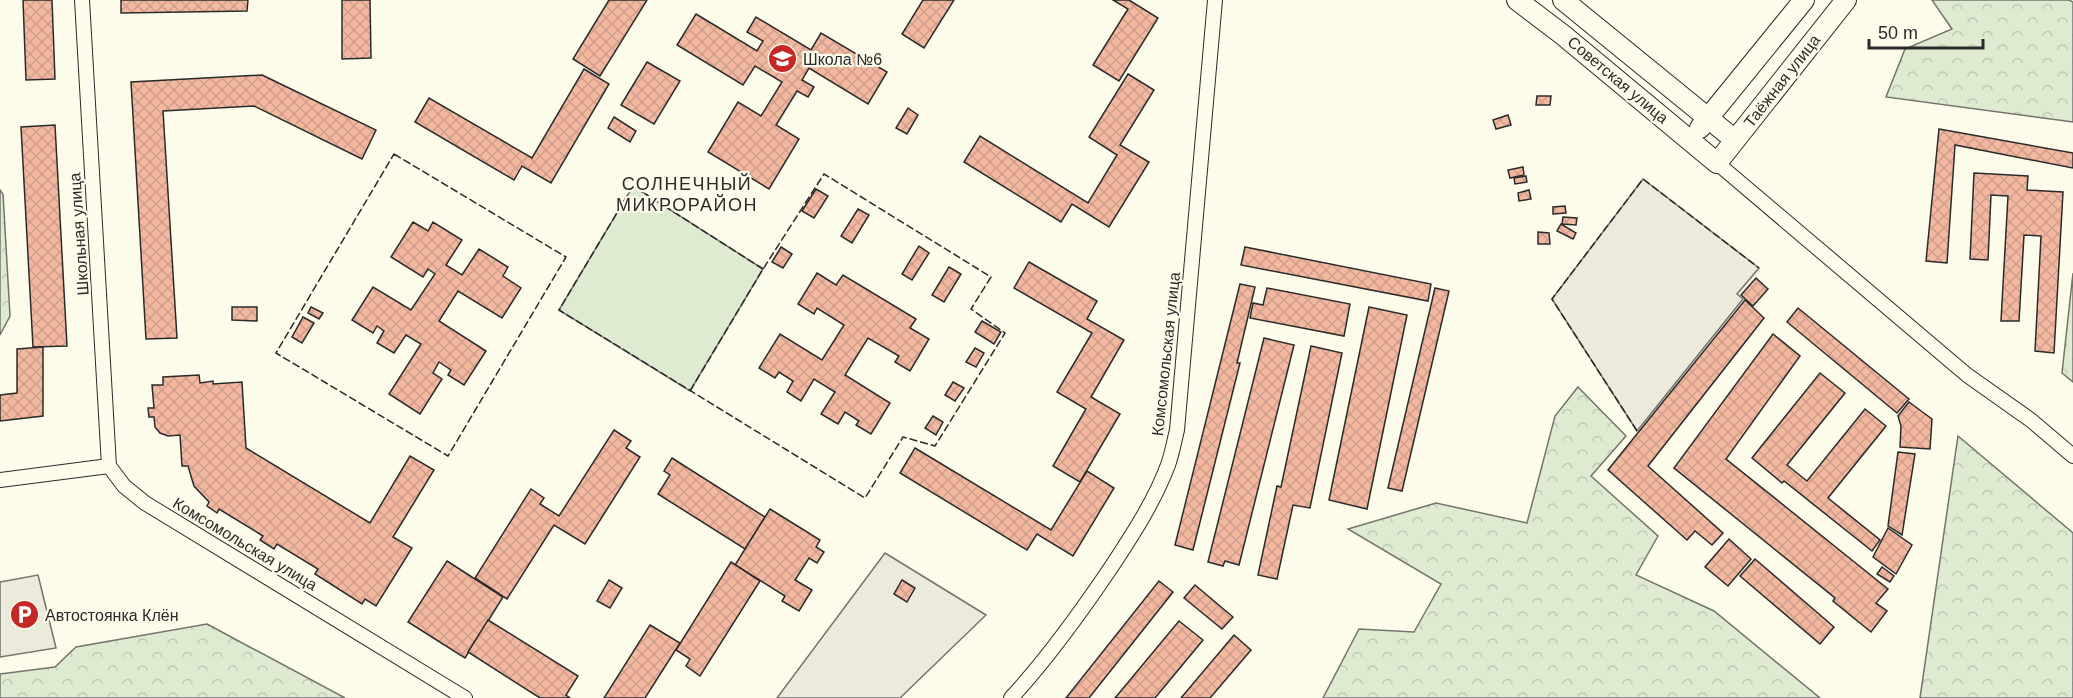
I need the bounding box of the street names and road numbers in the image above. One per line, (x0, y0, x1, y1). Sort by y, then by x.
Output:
street label: Таёжная улица (1741, 31, 1823, 131)
street label: Советская улица (1564, 33, 1672, 127)
street label: Школьная улица (66, 172, 92, 296)
street label: Комсомольская улица (1149, 271, 1183, 437)
street label: Комсомольская улица (170, 494, 320, 594)

